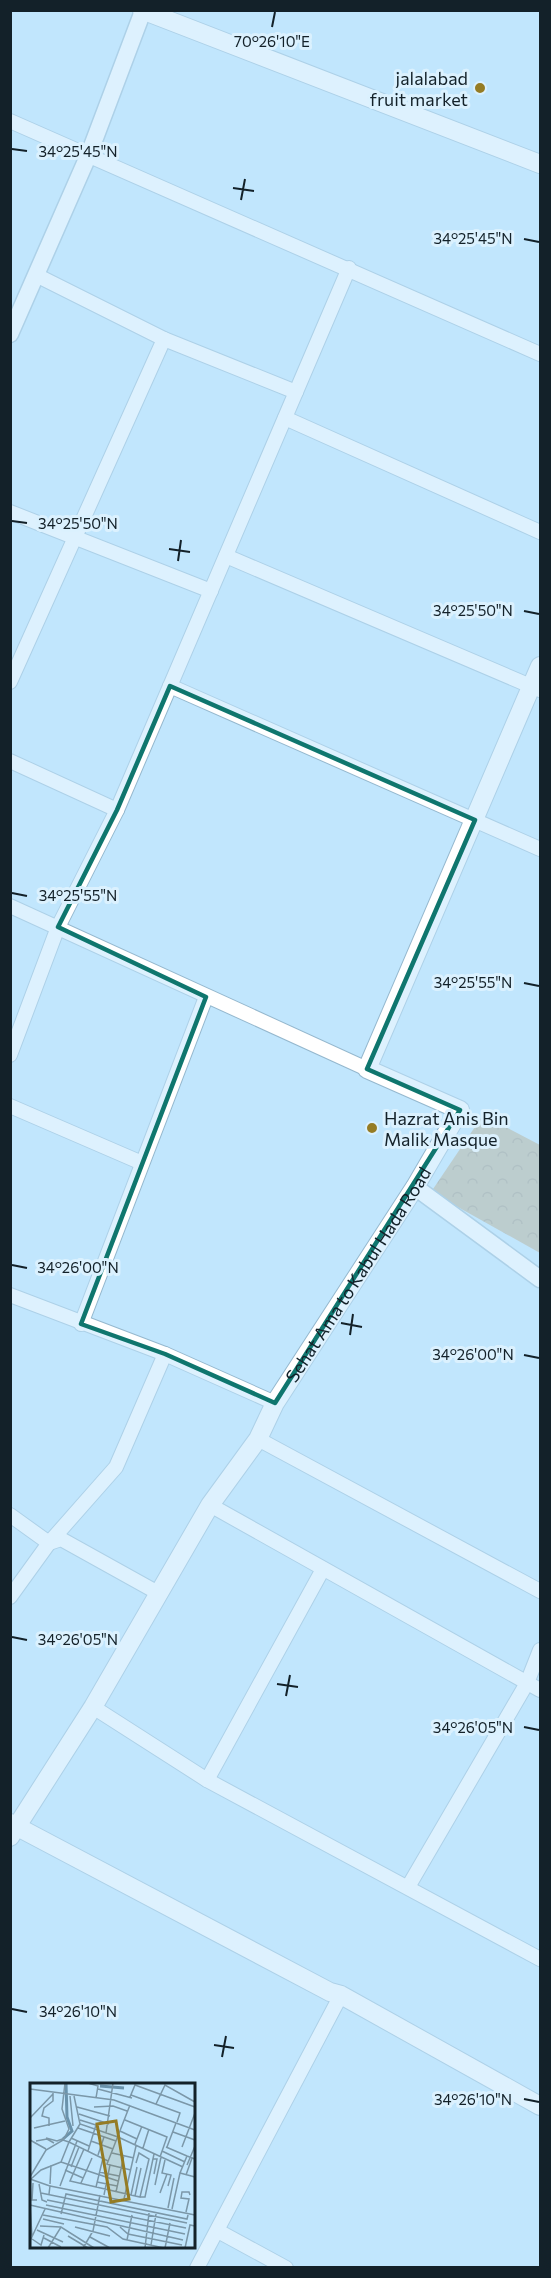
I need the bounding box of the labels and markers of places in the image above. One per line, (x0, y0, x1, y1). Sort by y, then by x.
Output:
place label: jalalabad fruit market (370, 67, 468, 110)
marker: jalalabad fruit market (473, 81, 487, 95)
place label: Hazrat Anis Bin Malik Masque (384, 1107, 509, 1150)
marker: Hazrat Anis Bin Malik Masque (365, 1121, 379, 1135)

